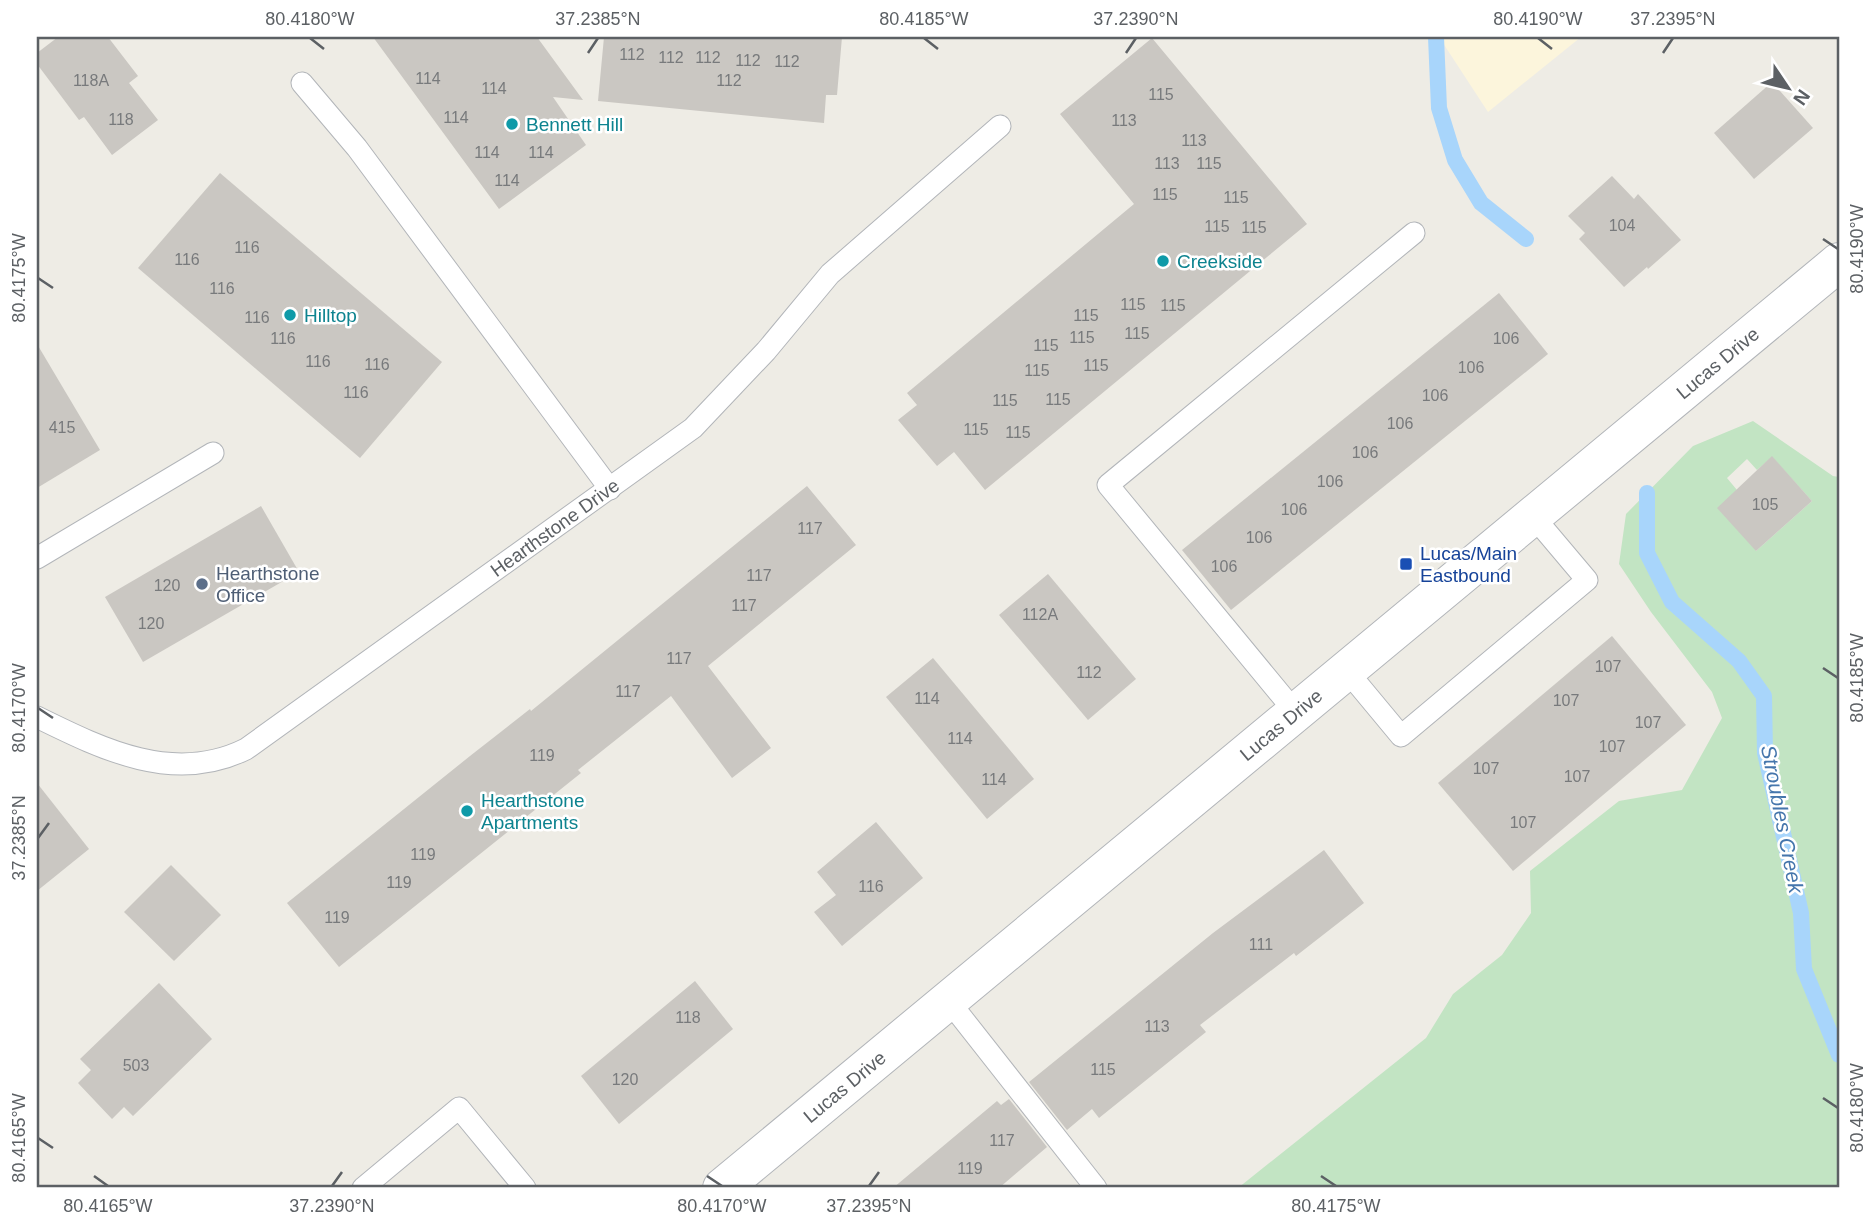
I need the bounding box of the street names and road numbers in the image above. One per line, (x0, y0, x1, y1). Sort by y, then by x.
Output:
street label: Lucas Drive (1672, 323, 1763, 403)
street label: Hearthstone Drive (486, 475, 623, 581)
street label: Lucas Drive (1236, 685, 1327, 765)
street label: Lucas Drive (799, 1047, 890, 1127)

